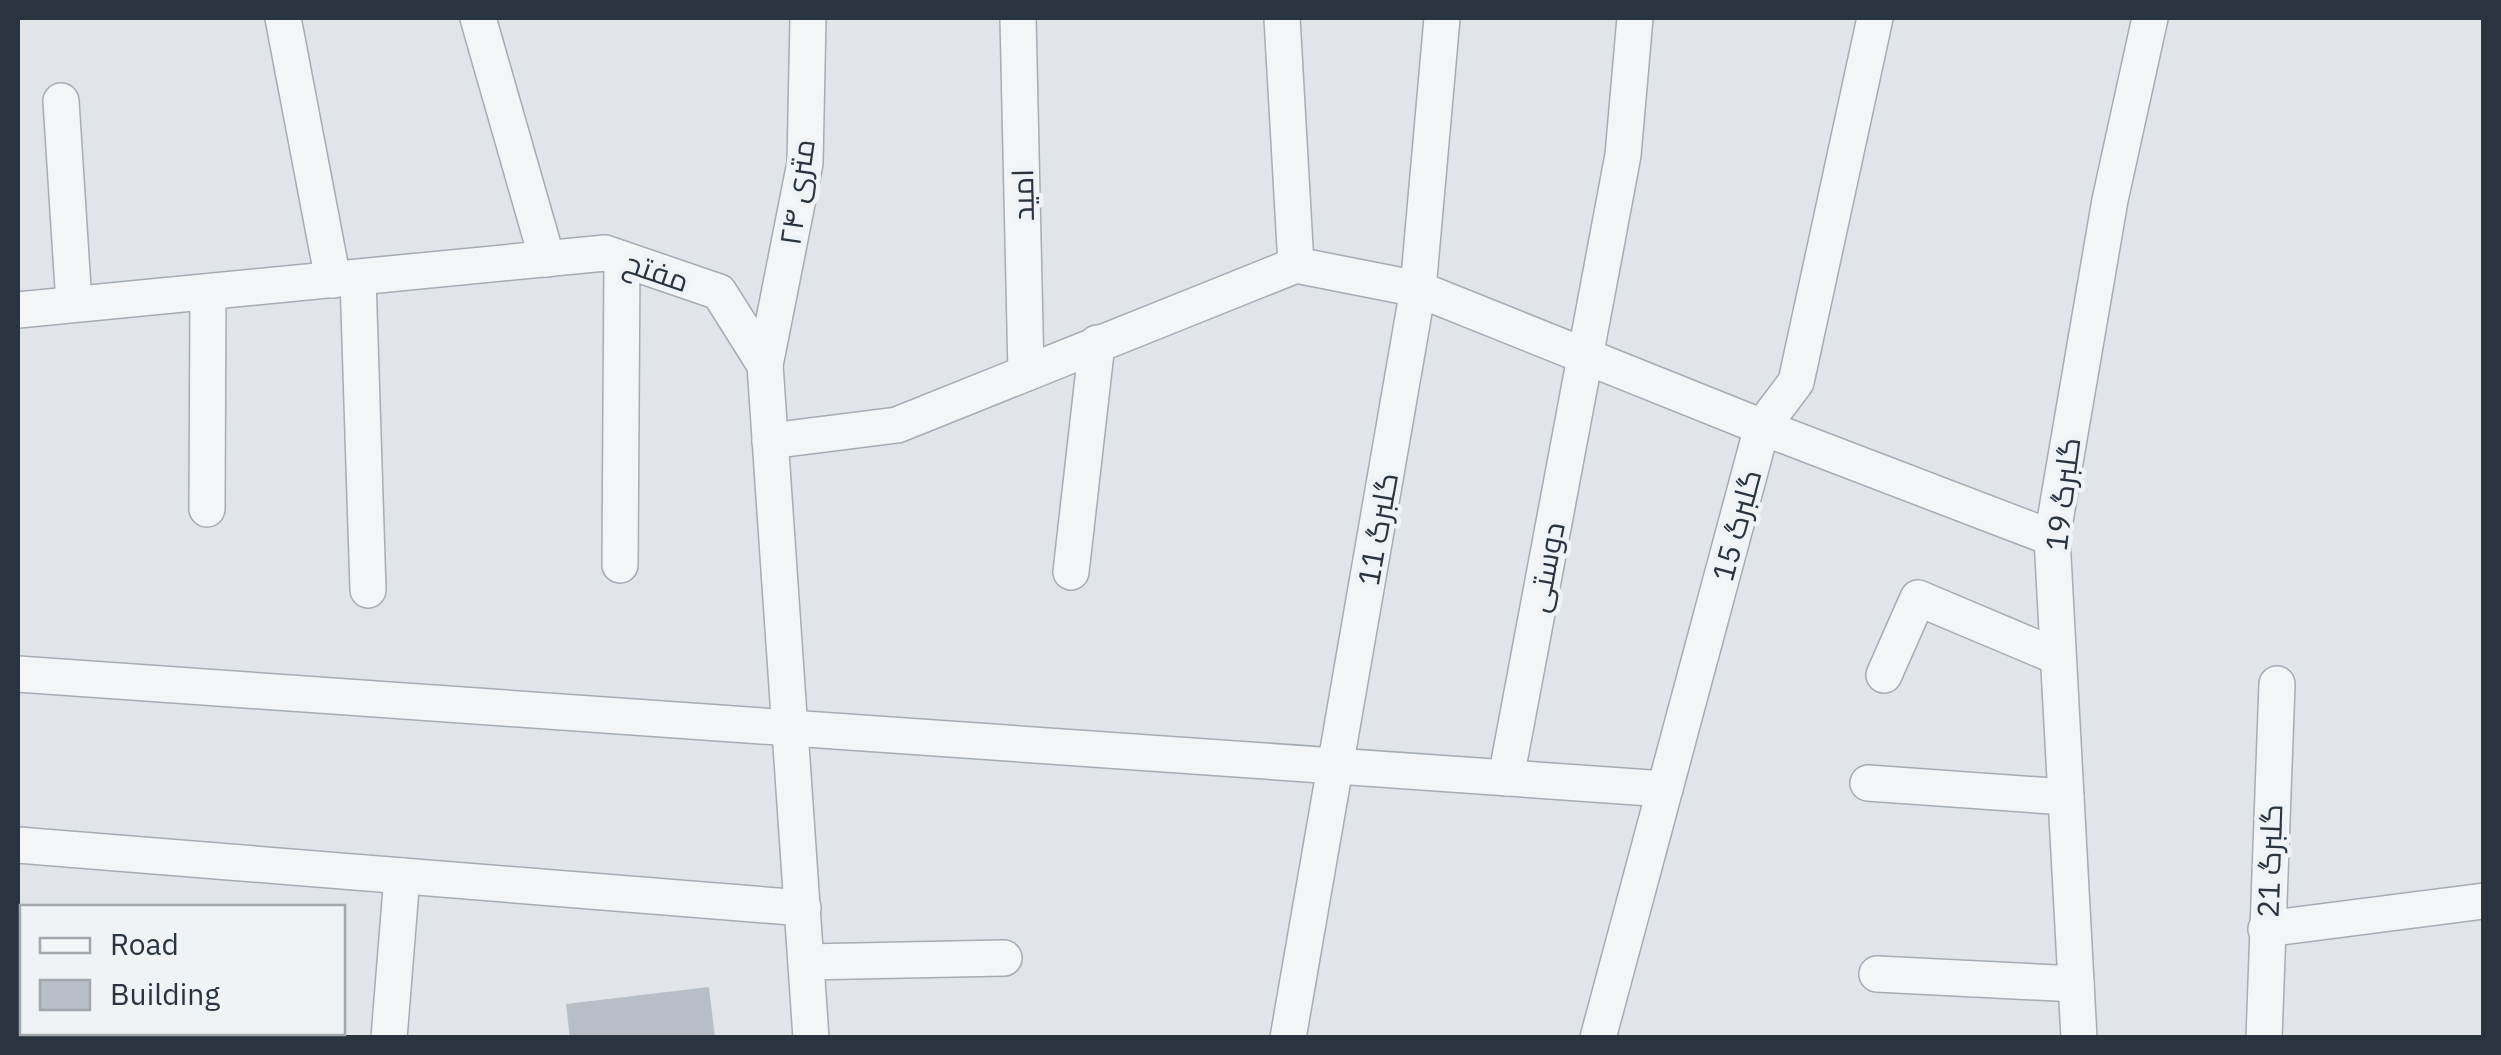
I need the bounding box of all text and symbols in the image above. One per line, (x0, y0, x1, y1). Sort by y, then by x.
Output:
street label: ۲۴ متری (769, 136, 823, 248)
street label: امید (1002, 169, 1042, 221)
street label: مفتح (619, 242, 695, 302)
street label: گلبرگ 19 (2036, 435, 2088, 553)
street label: گلبرگ 15 (1702, 465, 1770, 585)
street label: گلبرگ 11 (1348, 470, 1406, 588)
street label: دوستی (1517, 519, 1573, 615)
street label: گلبرگ 21 (2248, 803, 2290, 919)
legend (20, 905, 345, 1035)
text: Road (110, 924, 179, 963)
text: Building (110, 974, 220, 1013)

